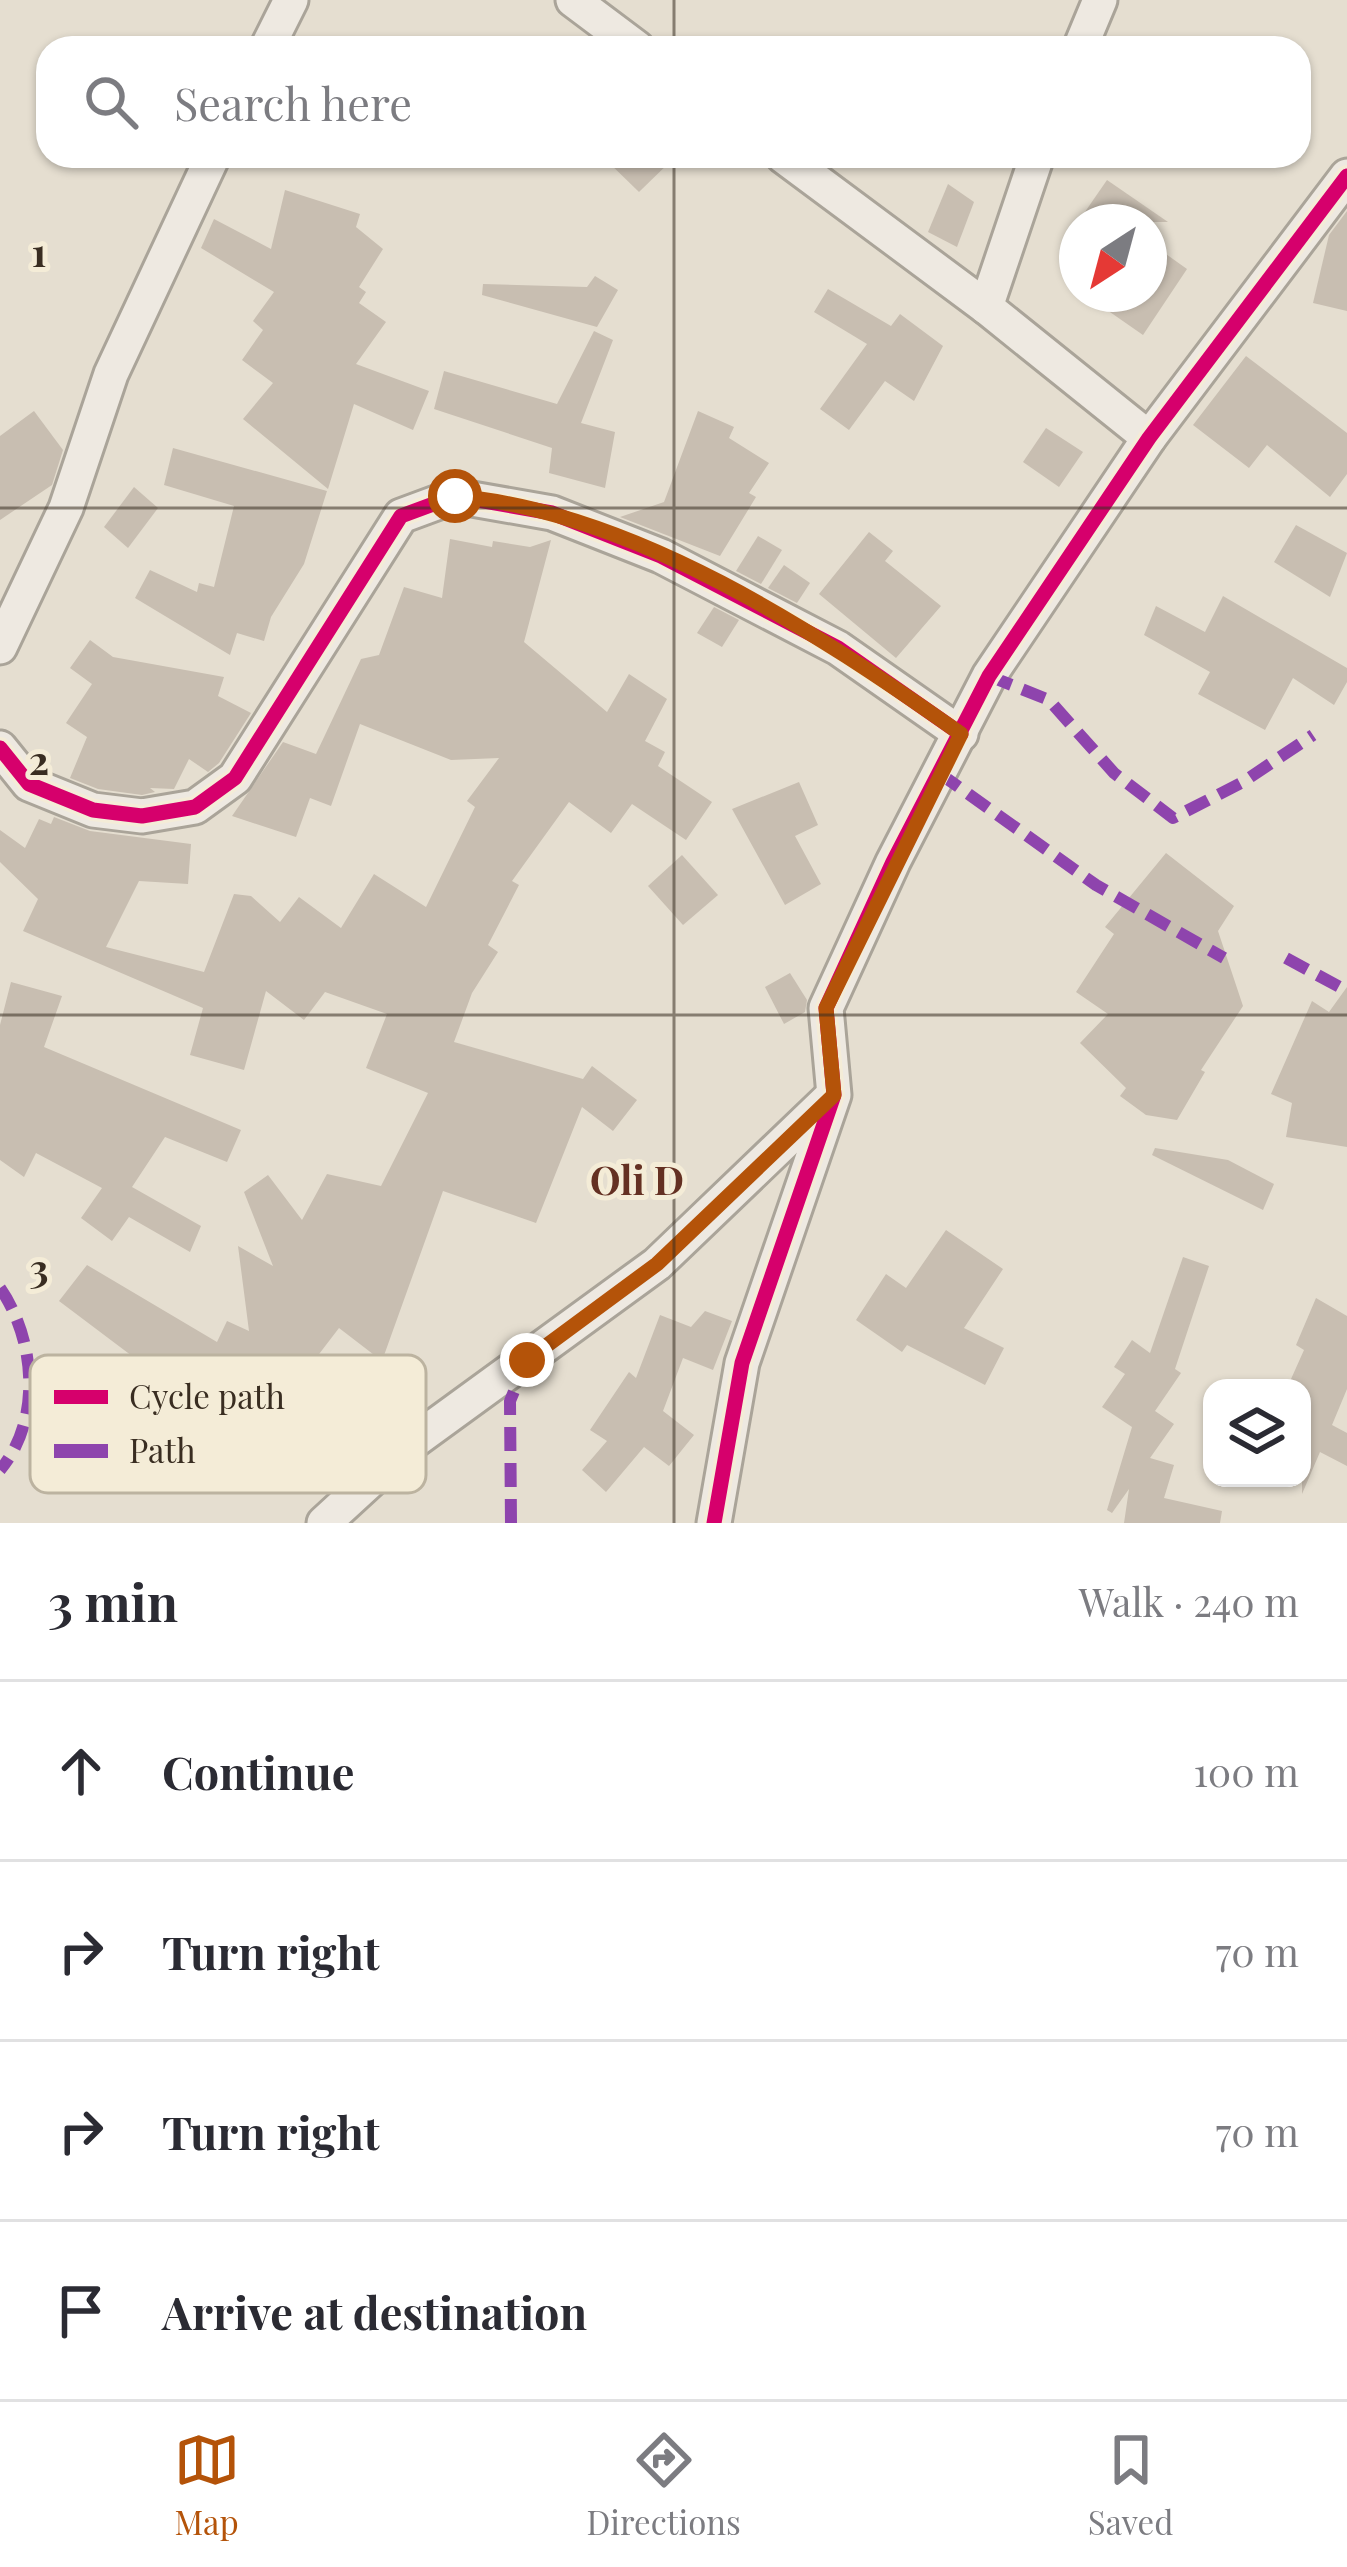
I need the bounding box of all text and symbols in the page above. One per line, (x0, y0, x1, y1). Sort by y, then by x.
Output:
search box (36, 36, 1311, 168)
icon: search (78, 69, 144, 135)
text: Search here (174, 72, 412, 132)
north arrow (1059, 204, 1167, 312)
text: 1 (32, 225, 46, 277)
route start (428, 469, 482, 523)
text: 2 (29, 733, 49, 785)
district label: Oli D (590, 1153, 684, 1205)
text: 3 (29, 1241, 49, 1293)
route end (500, 1333, 554, 1387)
legend (30, 1355, 426, 1493)
text: Cycle path (129, 1373, 285, 1417)
map controls (1203, 1379, 1311, 1487)
button: layers (1203, 1379, 1311, 1487)
text: Path (129, 1427, 196, 1471)
text: 3 min (48, 1567, 178, 1635)
text: Walk · 240 m (1079, 1575, 1299, 1627)
icon: ahead (48, 1738, 114, 1804)
text: Continue (162, 1741, 354, 1801)
text: 100 m (1193, 1745, 1299, 1797)
icon: right (48, 1918, 114, 1984)
text: Turn right (162, 1921, 380, 1981)
text: 70 m (1215, 1925, 1299, 1977)
icon: right (48, 2098, 114, 2164)
text: Turn right (162, 2101, 380, 2161)
text: 70 m (1215, 2105, 1299, 2157)
icon: arrive (48, 2278, 114, 2344)
text: Arrive at destination (162, 2281, 587, 2341)
tab: Map (174, 2427, 240, 2543)
tab: Directions (587, 2427, 741, 2543)
tab: Saved (1088, 2427, 1174, 2543)

